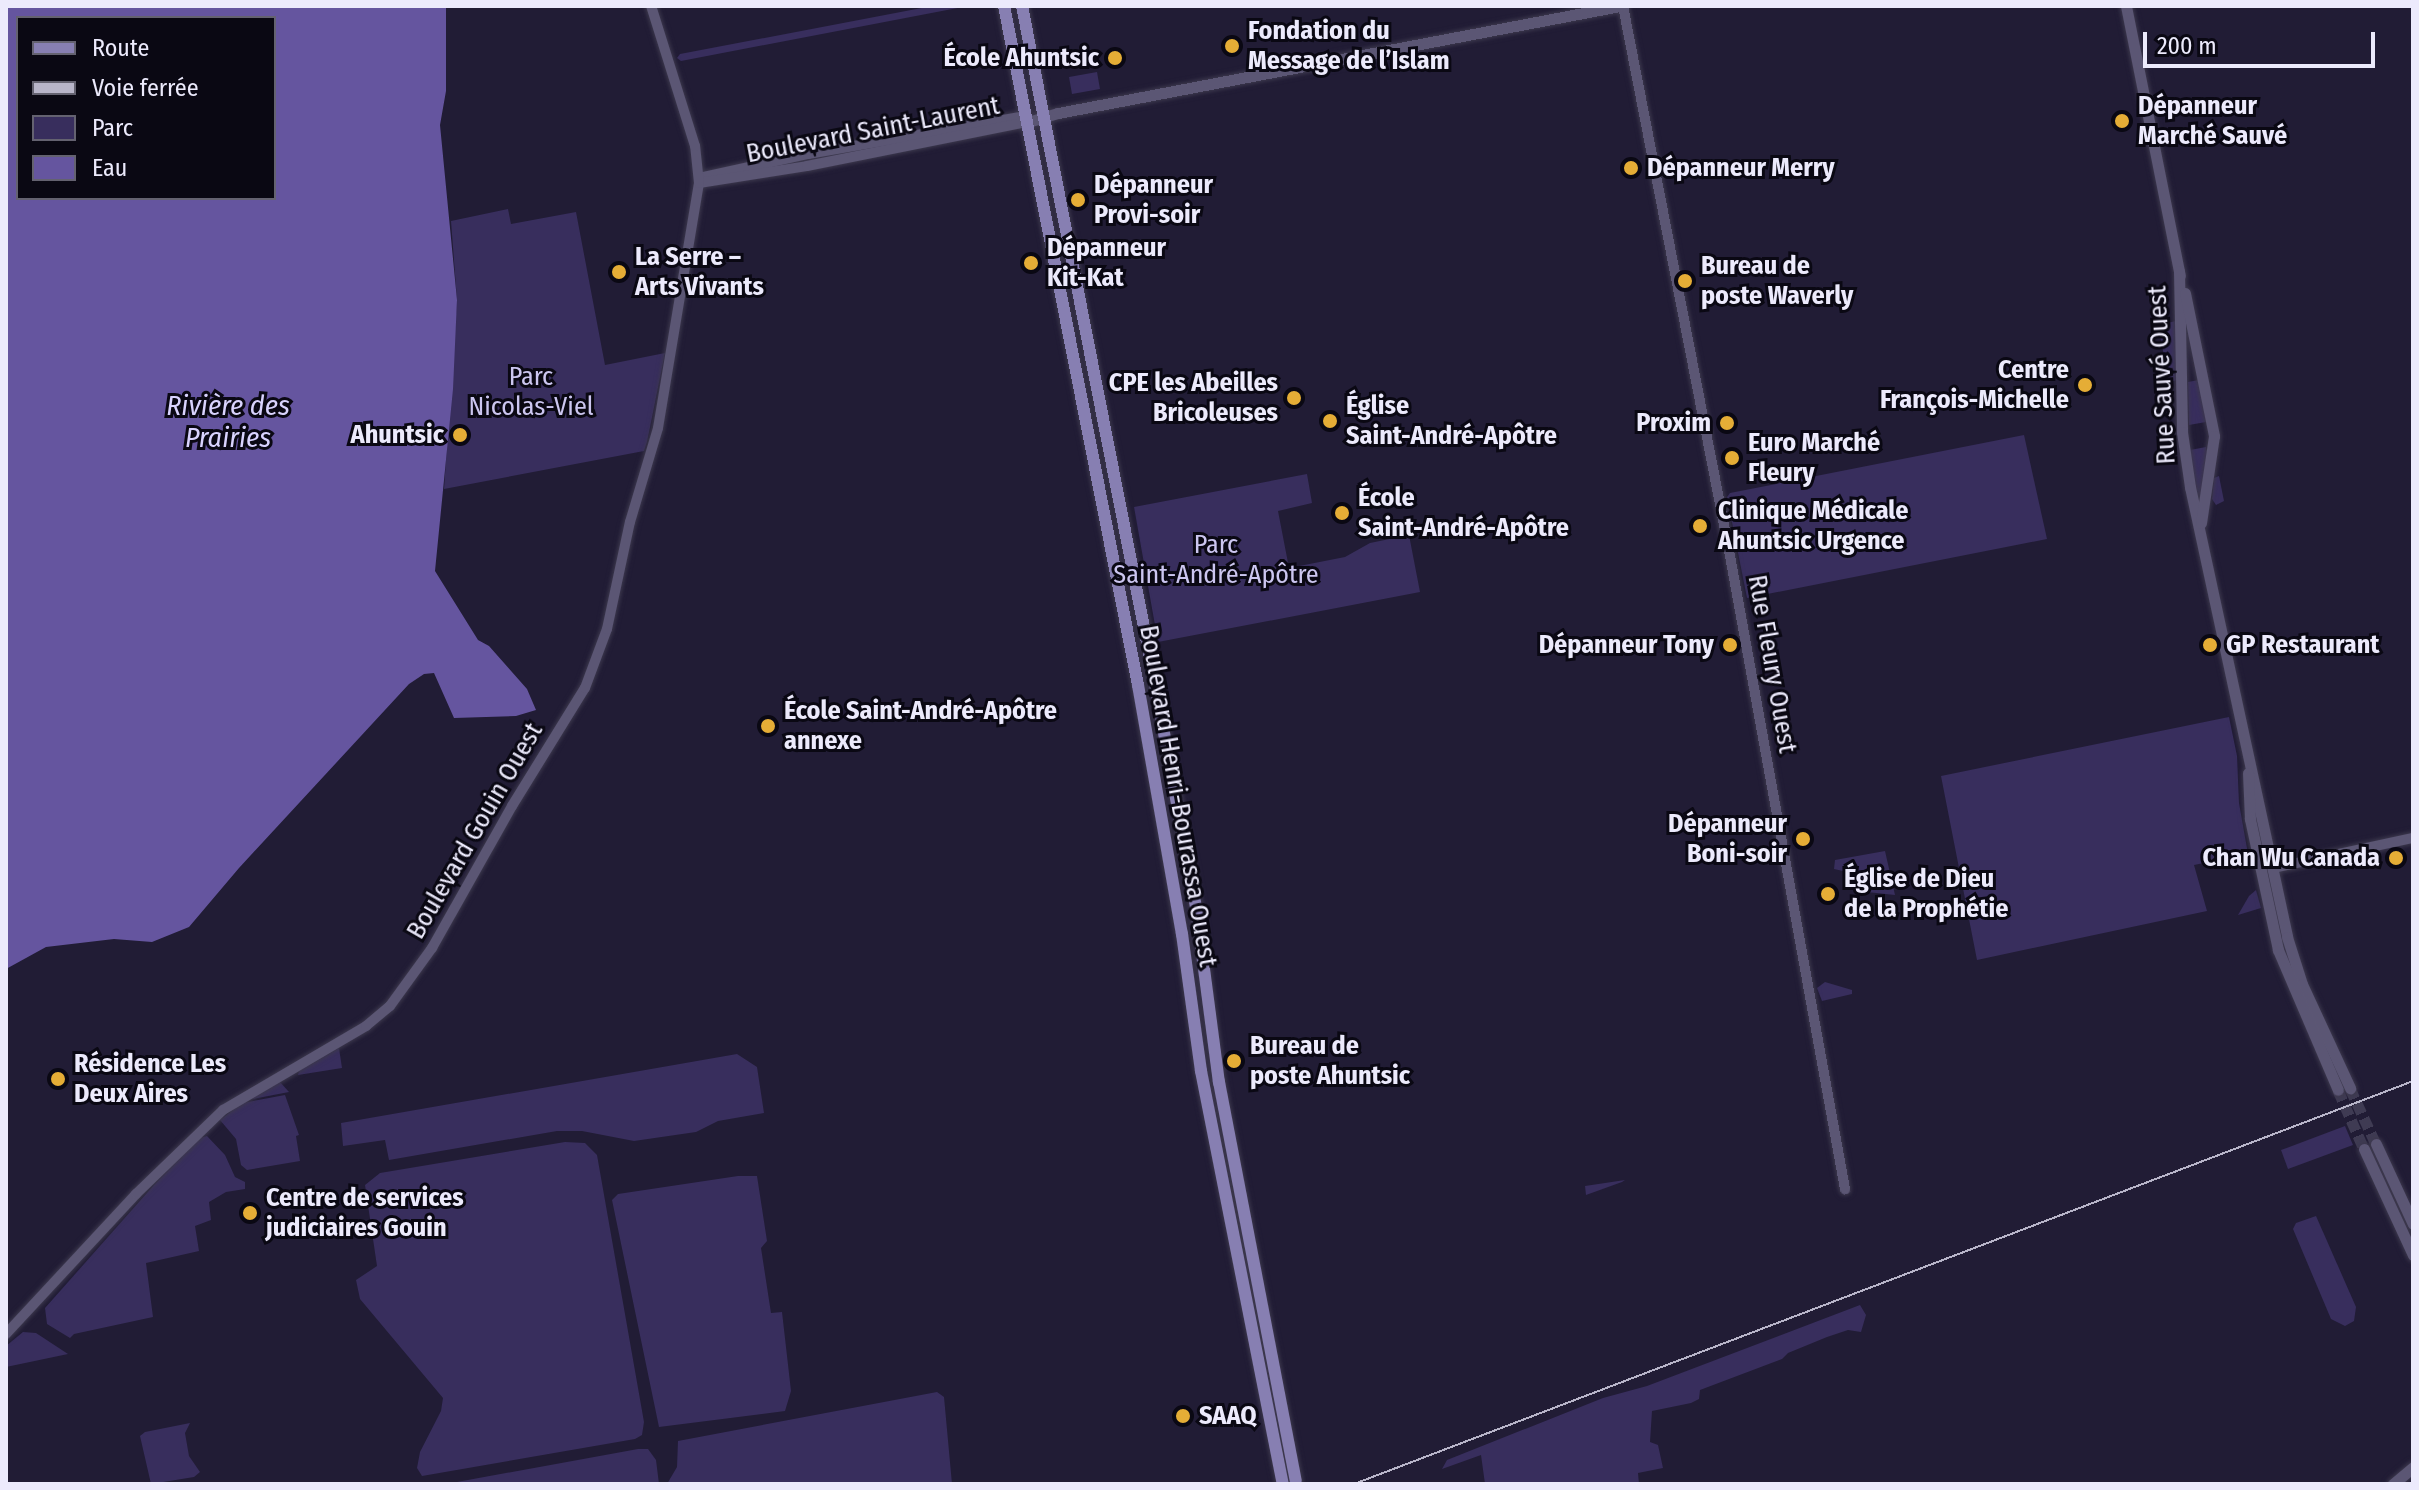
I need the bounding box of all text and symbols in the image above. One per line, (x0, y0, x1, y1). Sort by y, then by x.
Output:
place label: Fondation du Message de l’Islam (1248, 15, 1449, 76)
legend (16, 16, 276, 200)
scale bar (2147, 16, 2379, 66)
text: 200 m (2157, 32, 2217, 60)
text: Route (92, 34, 149, 62)
marker: Fondation du Message de l’Islam (1223, 37, 1241, 55)
place label: École Ahuntsic (943, 42, 1099, 74)
marker: École Ahuntsic (1106, 49, 1124, 67)
text: Voie ferrée (92, 74, 199, 102)
street label: Boulevard Saint-Laurent (744, 90, 1002, 170)
place label: Dépanneur Marché Sauvé (2138, 90, 2287, 152)
marker: Dépanneur Marché Sauvé (2113, 112, 2131, 130)
text: Parc (92, 114, 133, 142)
place label: Dépanneur Merry (1647, 152, 1835, 184)
text: Eau (92, 154, 127, 182)
marker: Dépanneur Merry (1622, 159, 1640, 177)
place label: Dépanneur Provi-soir (1094, 169, 1213, 230)
marker: Dépanneur Provi-soir (1069, 191, 1087, 209)
place label: Dépanneur Kit-Kat (1047, 232, 1166, 294)
place label: La Serre – Arts Vivants (635, 241, 764, 302)
place label: Bureau de poste Waverly (1701, 250, 1853, 312)
marker: Dépanneur Kit-Kat (1022, 254, 1040, 272)
marker: La Serre – Arts Vivants (610, 263, 628, 281)
marker: Bureau de poste Waverly (1676, 272, 1694, 290)
street label: Rue Sauvé Ouest (2142, 285, 2182, 465)
place label: Centre François-Michelle (1880, 354, 2069, 416)
park label: Parc Nicolas-Viel (468, 361, 594, 422)
place label: CPE les Abeilles Bricoleuses (1109, 367, 1278, 428)
marker: Centre François-Michelle (2076, 376, 2094, 394)
water label: Rivière des Prairies (166, 389, 290, 455)
marker: CPE les Abeilles Bricoleuses (1285, 389, 1303, 407)
place label: Église Saint-André-Apôtre (1346, 390, 1557, 452)
place label: Proxim (1636, 407, 1711, 439)
marker: Église Saint-André-Apôtre (1321, 412, 1339, 430)
marker: Proxim (1718, 414, 1736, 432)
place label: Ahuntsic (351, 419, 444, 451)
marker: Ahuntsic (451, 426, 469, 444)
place label: Euro Marché Fleury (1748, 427, 1880, 488)
marker: Euro Marché Fleury (1723, 449, 1741, 467)
place label: École Saint-André-Apôtre (1358, 482, 1569, 544)
place label: Clinique Médicale Ahuntsic Urgence (1718, 495, 1909, 556)
marker: École Saint-André-Apôtre (1333, 504, 1351, 522)
marker: Clinique Médicale Ahuntsic Urgence (1689, 515, 1711, 537)
park label: Parc Saint-André-Apôtre (1113, 529, 1319, 590)
street label: Rue Fleury Ouest (1741, 573, 1803, 755)
street label: Boulevard Henri-Bourassa Ouest (1133, 623, 1223, 969)
place label: Dépanneur Tony (1539, 629, 1714, 661)
place label: GP Restaurant (2226, 629, 2379, 661)
marker: Dépanneur Tony (1721, 636, 1739, 654)
marker: GP Restaurant (2201, 636, 2219, 654)
place label: École Saint-André-Apôtre annexe (784, 695, 1057, 756)
street label: Boulevard Gouin Ouest (400, 717, 550, 945)
marker: École Saint-André-Apôtre annexe (759, 717, 777, 735)
place label: Dépanneur Boni-soir (1668, 808, 1787, 870)
marker: Dépanneur Boni-soir (1794, 830, 1812, 848)
place label: Chan Wu Canada (2202, 842, 2380, 874)
marker: Chan Wu Canada (2387, 849, 2405, 867)
place label: Église de Dieu de la Prophétie (1844, 863, 2008, 924)
marker: Église de Dieu de la Prophétie (1819, 885, 1837, 903)
place label: Bureau de poste Ahuntsic (1250, 1030, 1410, 1092)
place label: Résidence Les Deux Aires (74, 1048, 226, 1110)
marker: Bureau de poste Ahuntsic (1225, 1052, 1243, 1070)
marker: Résidence Les Deux Aires (49, 1070, 67, 1088)
place label: Centre de services judiciaires Gouin (266, 1182, 464, 1244)
marker: Centre de services judiciaires Gouin (241, 1204, 259, 1222)
place label: SAAQ (1199, 1400, 1257, 1432)
marker: SAAQ (1174, 1407, 1192, 1425)

